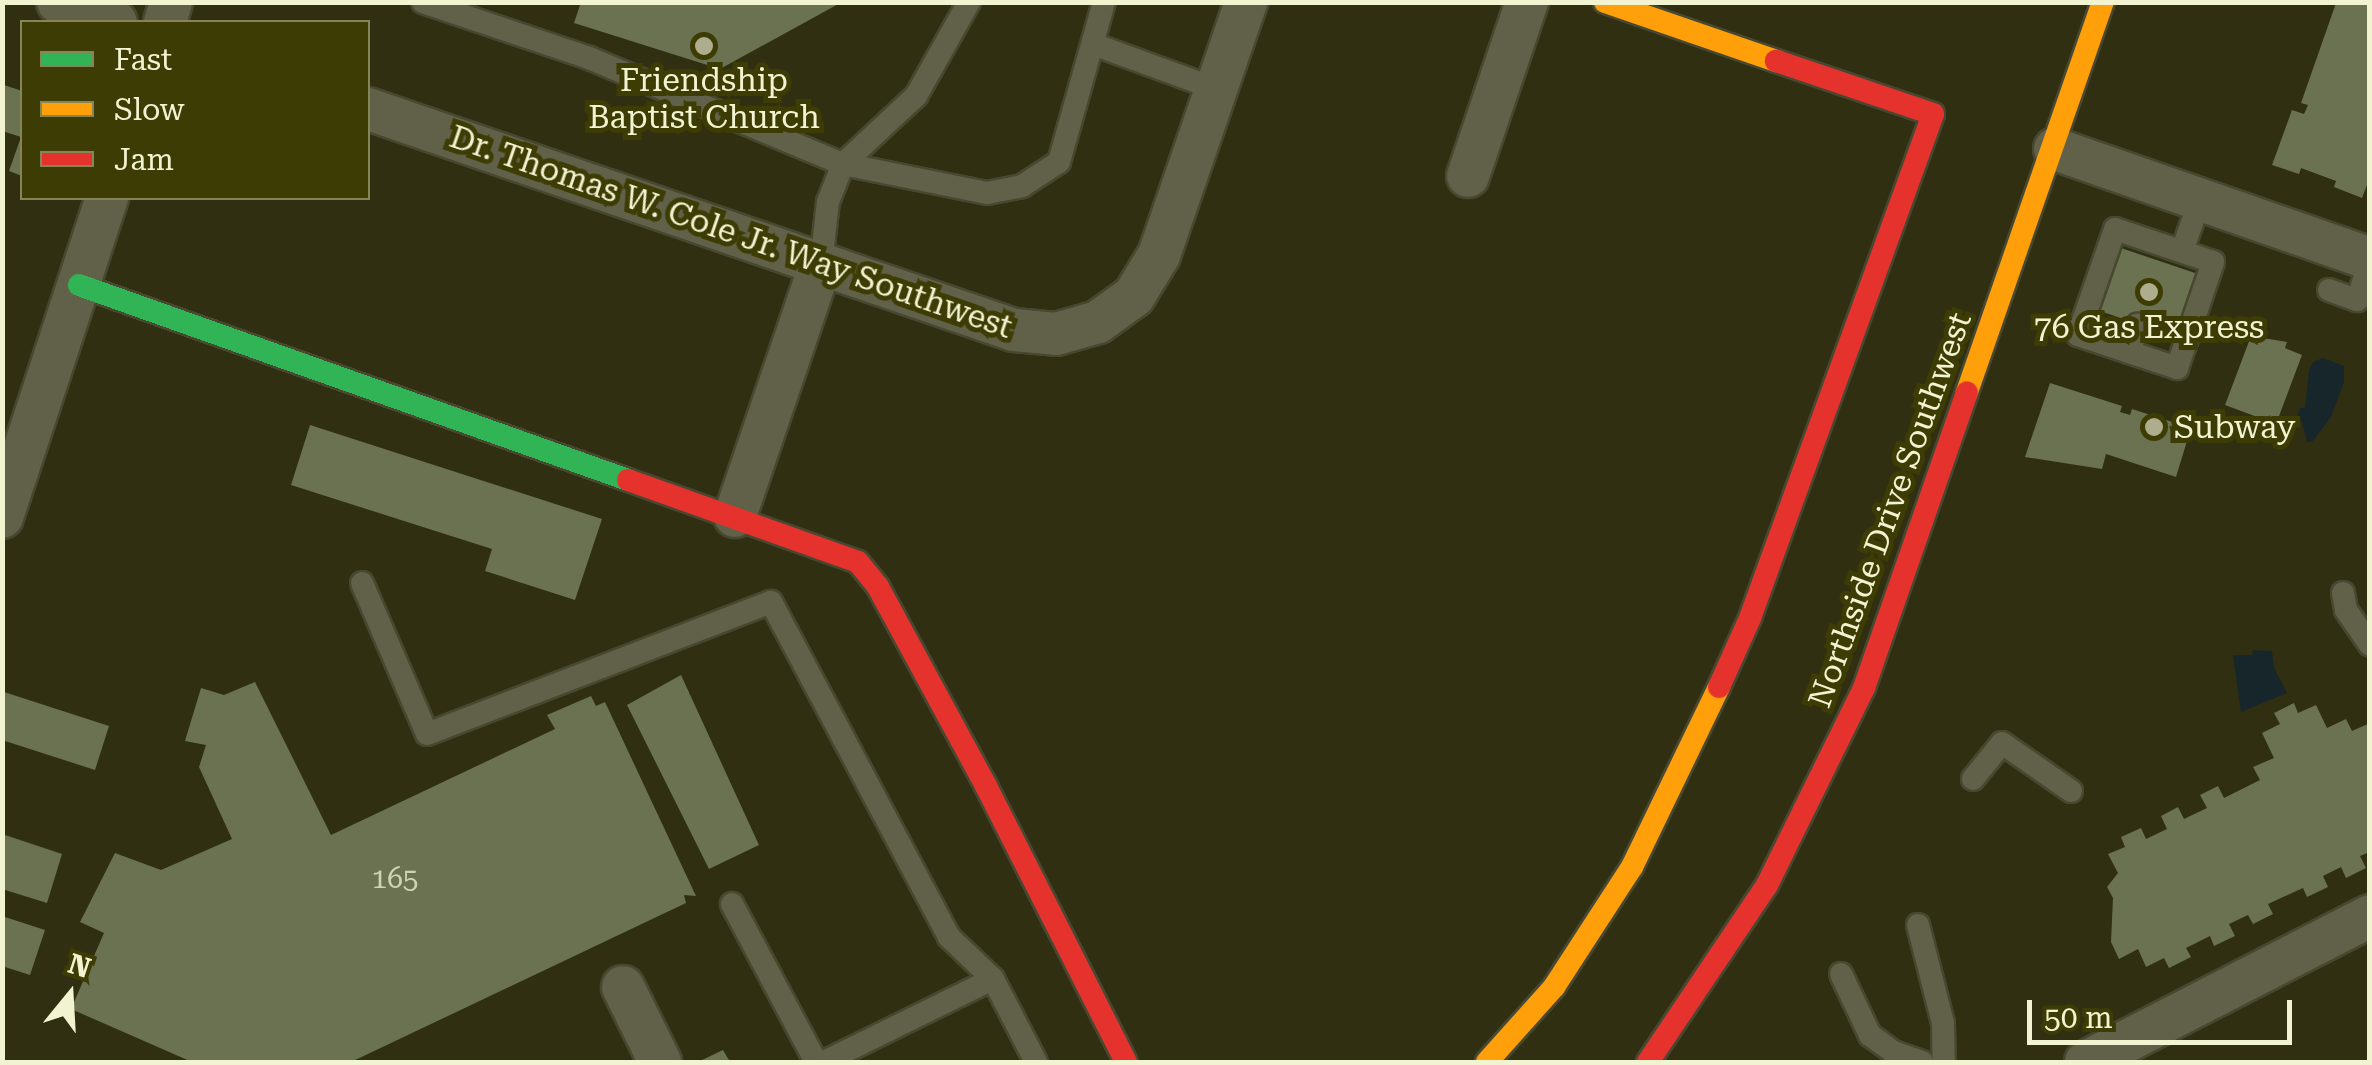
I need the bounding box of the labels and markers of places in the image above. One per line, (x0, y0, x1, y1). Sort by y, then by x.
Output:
marker: Friendship Baptist Church (693, 35, 715, 57)
place label: Friendship Baptist Church (588, 62, 820, 137)
marker: 76 Gas Express (2138, 281, 2160, 303)
place label: 76 Gas Express (2034, 308, 2264, 346)
place label: Subway (2174, 408, 2295, 446)
marker: Subway (2143, 416, 2165, 438)

